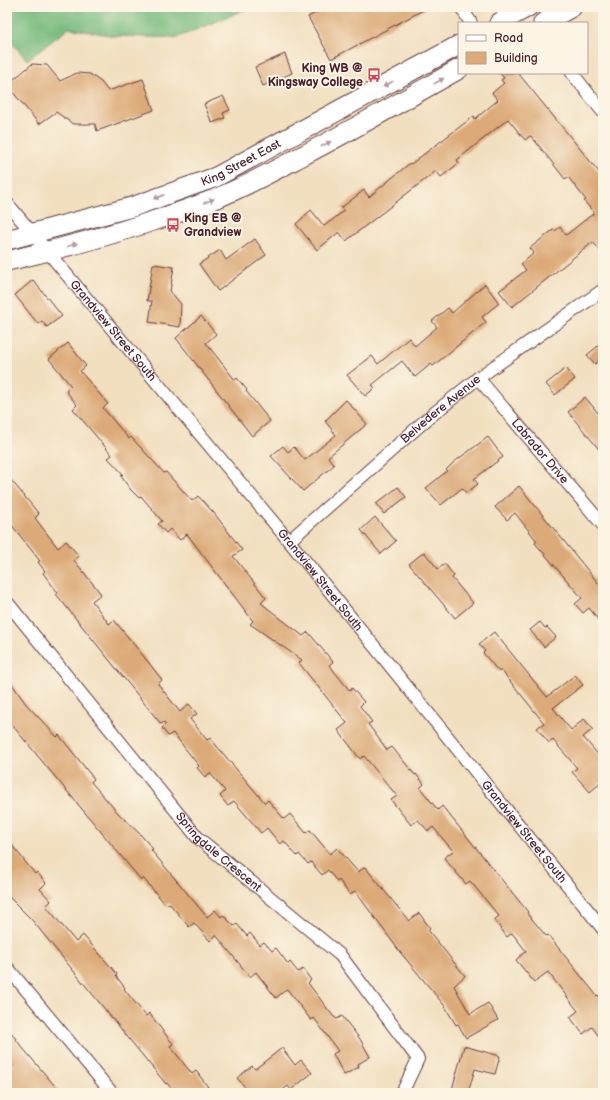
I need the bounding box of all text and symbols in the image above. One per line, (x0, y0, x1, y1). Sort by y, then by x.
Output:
legend (458, 22, 588, 74)
text: Road (494, 31, 523, 46)
text: Building (494, 51, 538, 66)
place label: King WB @ Kingsway College (268, 61, 363, 90)
bus stop icon: King WB @ Kingsway College (366, 67, 382, 83)
one-way arrow (433, 77, 445, 84)
one-way arrow (382, 81, 394, 87)
street label: King Street East (199, 136, 284, 190)
one-way arrow (320, 141, 332, 147)
one-way arrow (152, 194, 164, 200)
one-way arrow (203, 197, 215, 203)
place label: King EB @ Grandview (184, 211, 242, 240)
bus stop icon: King EB @ Grandview (165, 217, 181, 233)
one-way arrow (66, 242, 78, 248)
street label: Grandview Street South (66, 277, 160, 385)
street label: Belvedere Avenue (398, 372, 484, 447)
street label: Labrador Drive (508, 416, 572, 487)
street label: Grandview Street South (274, 526, 366, 635)
street label: Grandview Street South (478, 778, 570, 886)
street label: Springdale Crescent (172, 809, 265, 895)

